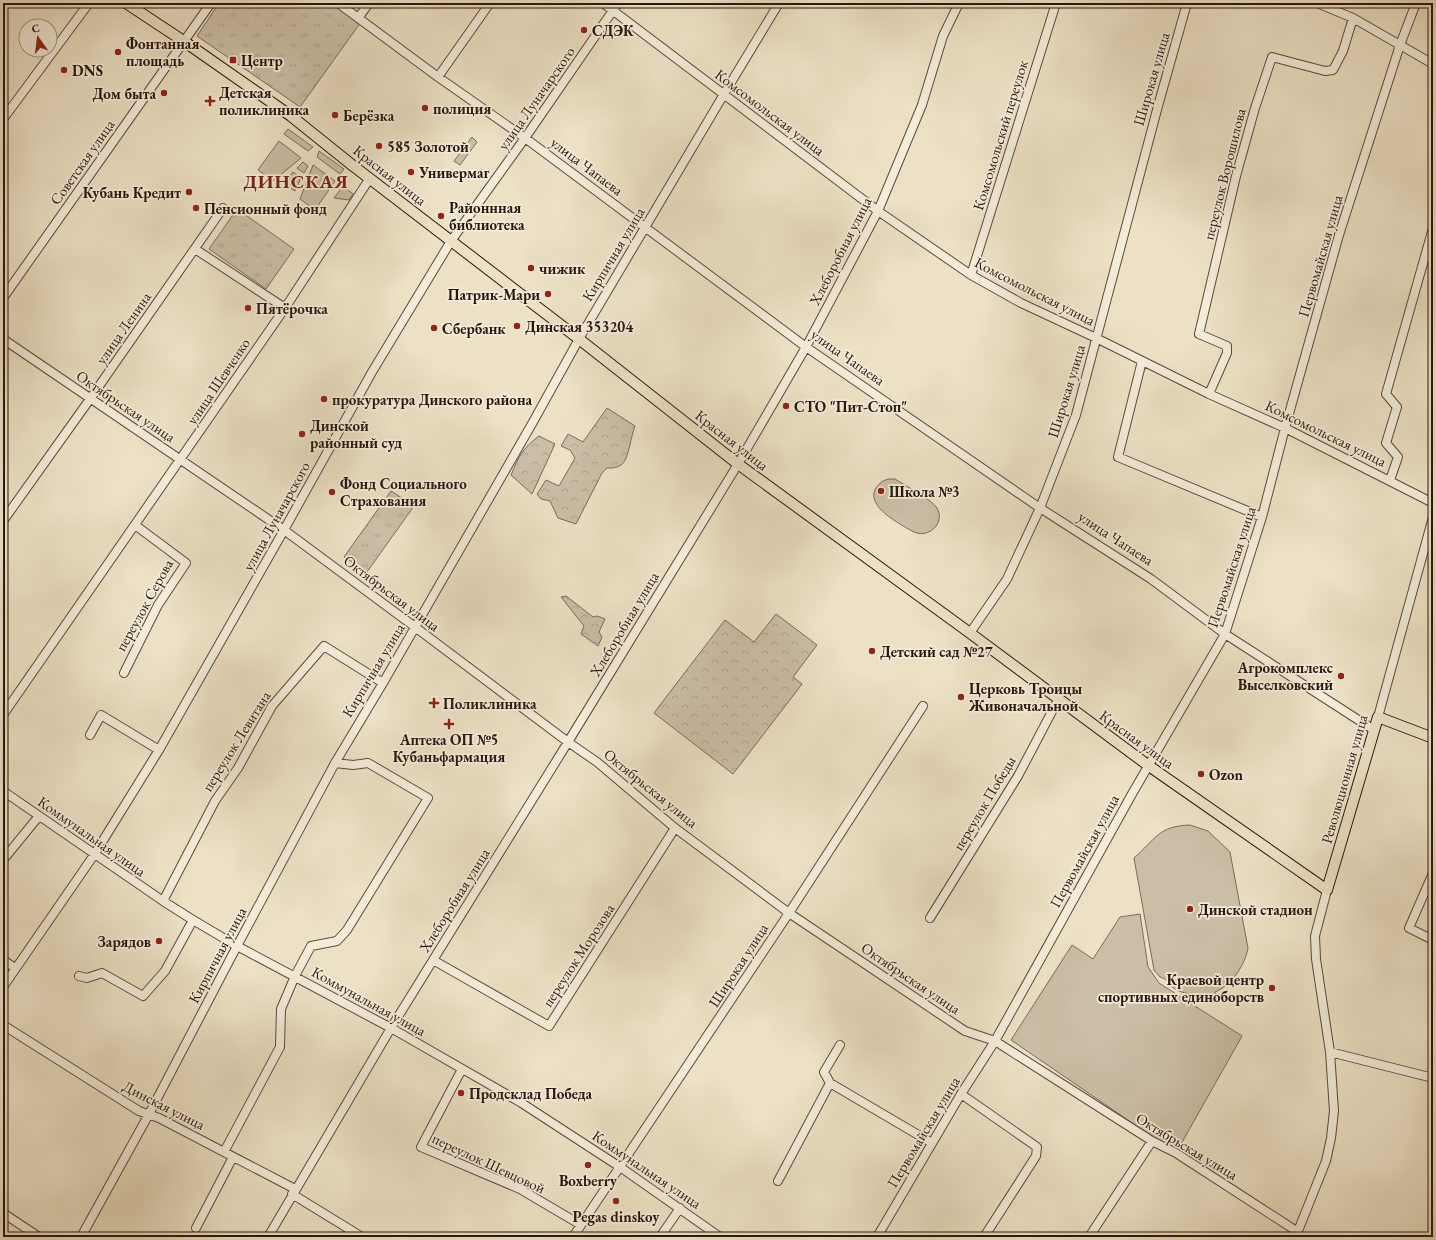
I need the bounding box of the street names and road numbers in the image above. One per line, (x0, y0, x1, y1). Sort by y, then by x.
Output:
street label: Широкая улица (1129, 30, 1173, 128)
street label: улица Луначарского (493, 43, 579, 153)
street label: Комсомольский переулок (968, 58, 1032, 212)
street label: Комсомольская улица (711, 65, 829, 159)
street label: переулок Ворошилова (1198, 106, 1250, 242)
street label: Советская улица (46, 116, 118, 208)
street label: улица Чапаева (547, 133, 627, 199)
street label: Красная улица (350, 140, 430, 210)
street label: Первомайская улица (1293, 193, 1347, 319)
street label: Хлеборобная улица (804, 194, 875, 309)
street label: Кирпичная улица (577, 204, 649, 304)
street label: Комсомольская улица (972, 252, 1098, 330)
street label: улица Ленина (91, 288, 155, 368)
street label: улица Чапаева (807, 325, 889, 389)
street label: улица Шевченко (182, 334, 254, 428)
street label: Широкая улица (1043, 342, 1089, 440)
street label: Октябрьская улица (73, 366, 179, 446)
street label: Комсомольская улица (1262, 395, 1390, 471)
street label: Красная улица (692, 405, 772, 475)
street label: улица Луначарского (238, 458, 314, 574)
street label: Первомайская улица (1202, 504, 1260, 630)
street label: улица Чапаева (1075, 507, 1157, 569)
street label: Октябрьская улица (340, 551, 444, 635)
street label: переулок Серова (111, 556, 177, 654)
street label: Хлеборобная улица (585, 568, 663, 681)
street label: Кирпичная улица (337, 620, 409, 720)
street label: переулок Левитана (198, 687, 274, 795)
street label: Красная улица (1096, 706, 1178, 772)
street label: Революционная улица (1316, 712, 1372, 846)
street label: Октябрьская улица (600, 744, 702, 832)
street label: переулок Победы (948, 752, 1020, 854)
street label: Первомайская улица (1045, 791, 1123, 911)
street label: Коммунальная улица (34, 792, 150, 880)
street label: Хлеборобная улица (414, 844, 494, 956)
street label: переулок Морозова (538, 900, 618, 1010)
street label: Кирпичная улица (184, 904, 250, 1006)
street label: Широкая улица (704, 919, 772, 1011)
street label: Октябрьская улица (858, 938, 964, 1018)
street label: Коммунальная улица (309, 962, 429, 1040)
street label: Первомайская улица (882, 1073, 964, 1191)
street label: Динская улица (120, 1076, 208, 1134)
street label: Октябрьская улица (1133, 1108, 1241, 1184)
street label: Коммунальная улица (589, 1125, 705, 1213)
street label: переулок Шевцовой (429, 1128, 549, 1198)

